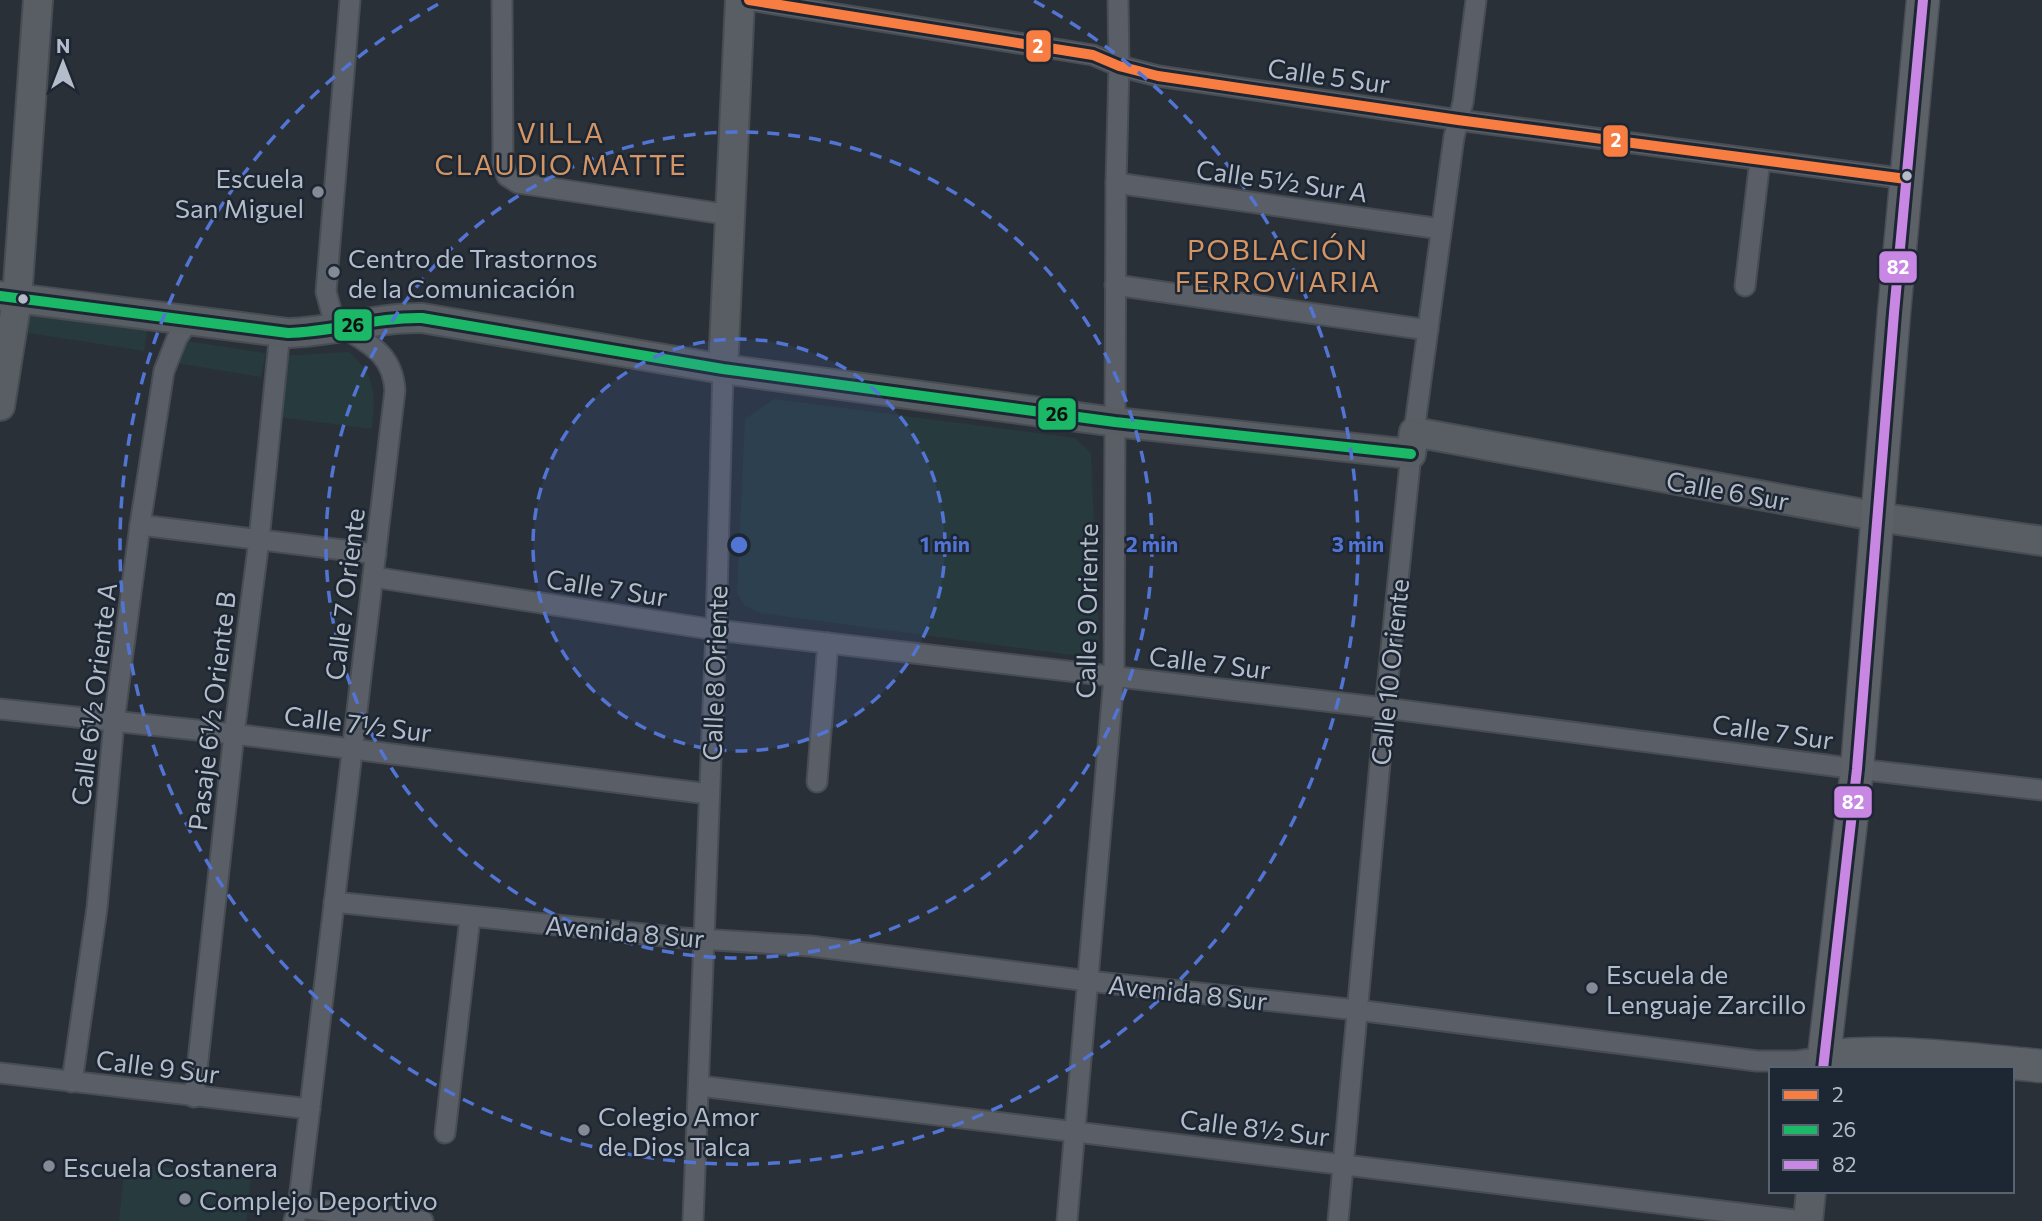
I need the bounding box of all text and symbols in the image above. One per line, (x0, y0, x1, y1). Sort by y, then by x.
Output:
north arrow (28, 28, 98, 98)
line badge: 2 (1025, 29, 1052, 63)
text: N (56, 34, 70, 57)
text: 2 (1033, 34, 1043, 57)
street label: Calle 5 Sur (1266, 51, 1392, 99)
district label: VILLA CLAUDIO MATTE (434, 115, 688, 181)
line badge: 2 (1602, 124, 1629, 158)
text: 2 (1611, 128, 1621, 151)
street label: Calle 5½ Sur A (1194, 153, 1370, 207)
place label: Escuela San Miguel (175, 162, 304, 223)
unlabelled marker (1900, 169, 1914, 183)
marker: Escuela San Miguel (310, 184, 326, 200)
district label: POBLACIÓN FERROVIARIA (1175, 232, 1381, 298)
place label: Centro de Trastornos de la Comunicación (348, 242, 598, 303)
line badge: 82 (1878, 250, 1918, 284)
text: 82 (1887, 255, 1909, 278)
marker: Centro de Trastornos de la Comunicación (326, 264, 342, 280)
unlabelled marker (16, 292, 30, 306)
line badge: 26 (333, 308, 373, 342)
text: 26 (342, 313, 364, 336)
line badge: 26 (1037, 397, 1077, 431)
text: 26 (1046, 402, 1068, 425)
street label: Calle 6 Sur (1664, 464, 1792, 516)
street label: Calle 7 Oriente (318, 506, 370, 682)
street label: Calle 9 Oriente (1069, 523, 1103, 699)
text: 1 min (920, 531, 970, 556)
text: 2 min (1126, 531, 1178, 556)
text: 3 min (1332, 531, 1384, 556)
centre of rings (727, 533, 751, 557)
street label: Calle 7 Sur (544, 562, 670, 612)
street label: Calle 10 Oriente (1364, 577, 1414, 767)
street label: Calle 6½ Oriente A (64, 581, 122, 807)
street label: Calle 8 Oriente (695, 585, 733, 761)
street label: Pasaje 6½ Oriente B (181, 590, 241, 832)
street label: Calle 7 Sur (1147, 639, 1273, 685)
street label: Calle 7½ Sur (282, 699, 434, 747)
street label: Calle 7 Sur (1710, 707, 1836, 755)
line badge: 82 (1833, 785, 1873, 819)
text: 82 (1842, 790, 1864, 813)
street label: Avenida 8 Sur (544, 909, 706, 953)
place label: Escuela de Lenguaje Zarcillo (1606, 958, 1806, 1019)
street label: Avenida 8 Sur (1107, 968, 1269, 1016)
marker: Escuela de Lenguaje Zarcillo (1584, 980, 1600, 996)
street label: Calle 9 Sur (94, 1043, 222, 1089)
legend (1769, 1067, 2014, 1193)
text: 2 (1832, 1081, 1844, 1106)
place label: Colegio Amor de Dios Talca (598, 1100, 760, 1161)
street label: Calle 8½ Sur (1178, 1102, 1332, 1152)
text: 26 (1832, 1116, 1856, 1141)
marker: Colegio Amor de Dios Talca (576, 1122, 592, 1138)
place label: Escuela Costanera (63, 1151, 278, 1182)
text: 82 (1832, 1151, 1856, 1176)
marker: Escuela Costanera (41, 1158, 57, 1174)
place label: Complejo Deportivo (199, 1184, 438, 1215)
marker: Complejo Deportivo (177, 1191, 193, 1207)

